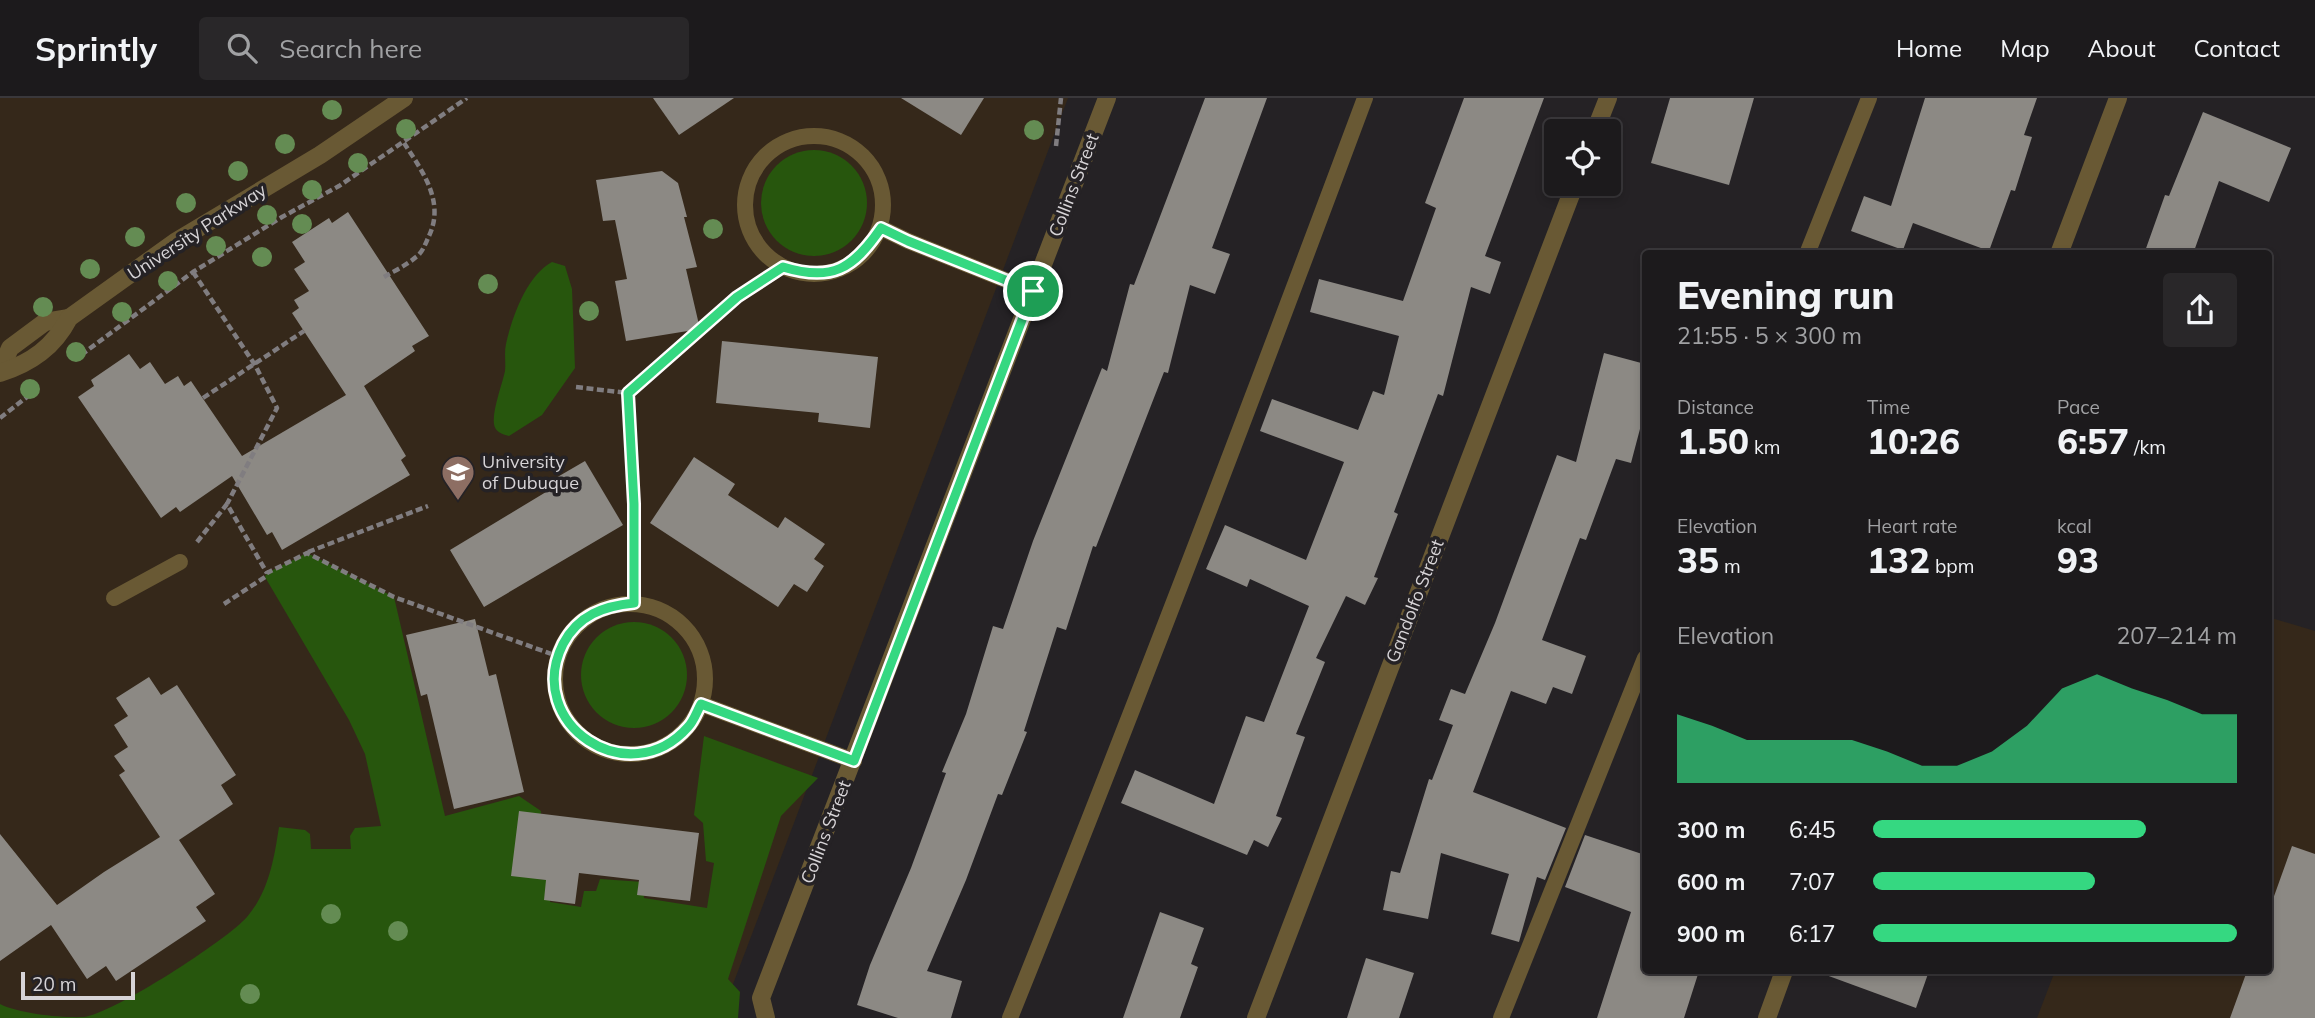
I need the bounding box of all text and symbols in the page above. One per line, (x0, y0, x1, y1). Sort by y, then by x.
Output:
search box (199, 17, 689, 80)
text: Sprintly (35, 28, 157, 69)
icon: search (223, 29, 261, 67)
text: Search here (279, 32, 422, 65)
text: Home (1896, 33, 1962, 63)
text: Map (2000, 33, 2050, 63)
text: About (2088, 33, 2156, 63)
text: Contact (2194, 33, 2280, 63)
map controls (1544, 119, 1621, 196)
button: locate (1544, 119, 1621, 196)
street label: Collins Street (1043, 130, 1104, 240)
street label: University Parkway (123, 178, 271, 285)
pin (1003, 261, 1063, 321)
text: Evening run (1677, 271, 1895, 319)
icon: arrive (1014, 272, 1052, 310)
button: share (2163, 273, 2237, 347)
text: 21:55 · 5 × 300 m (1677, 321, 1862, 350)
text: Distance (1677, 395, 1754, 419)
text: Time (1867, 395, 1910, 419)
text: Pace (2057, 395, 2100, 419)
text: 1.50 (1677, 419, 1749, 463)
text: 10:26 (1867, 419, 1960, 463)
text: 6:57 (2057, 419, 2129, 463)
text: km (1749, 435, 1781, 459)
text: /km (2129, 435, 2166, 459)
place label: University of Dubuque (482, 450, 579, 494)
school or university icon: University of Dubuque (439, 453, 477, 502)
text: Elevation (1677, 514, 1757, 538)
text: Heart rate (1867, 514, 1957, 538)
text: kcal (2057, 514, 2092, 538)
street label: Gandolfo Street (1380, 536, 1449, 666)
text: 35 (1677, 538, 1719, 582)
text: 132 (1867, 538, 1930, 582)
text: 93 (2057, 538, 2099, 582)
text: m (1719, 554, 1741, 578)
text: bpm (1930, 554, 1974, 578)
text: Elevation (1677, 621, 1774, 650)
text: 207–214 m (2116, 621, 2237, 650)
street label: Collins Street (795, 777, 856, 887)
text: 300 m (1677, 815, 1745, 844)
text: 6:45 (1789, 815, 1836, 844)
text: 600 m (1677, 867, 1745, 896)
text: 7:07 (1789, 867, 1836, 896)
text: 900 m (1677, 919, 1745, 948)
text: 6:17 (1789, 919, 1836, 948)
scale bar (21, 969, 135, 1001)
text: 20 m (32, 972, 76, 996)

